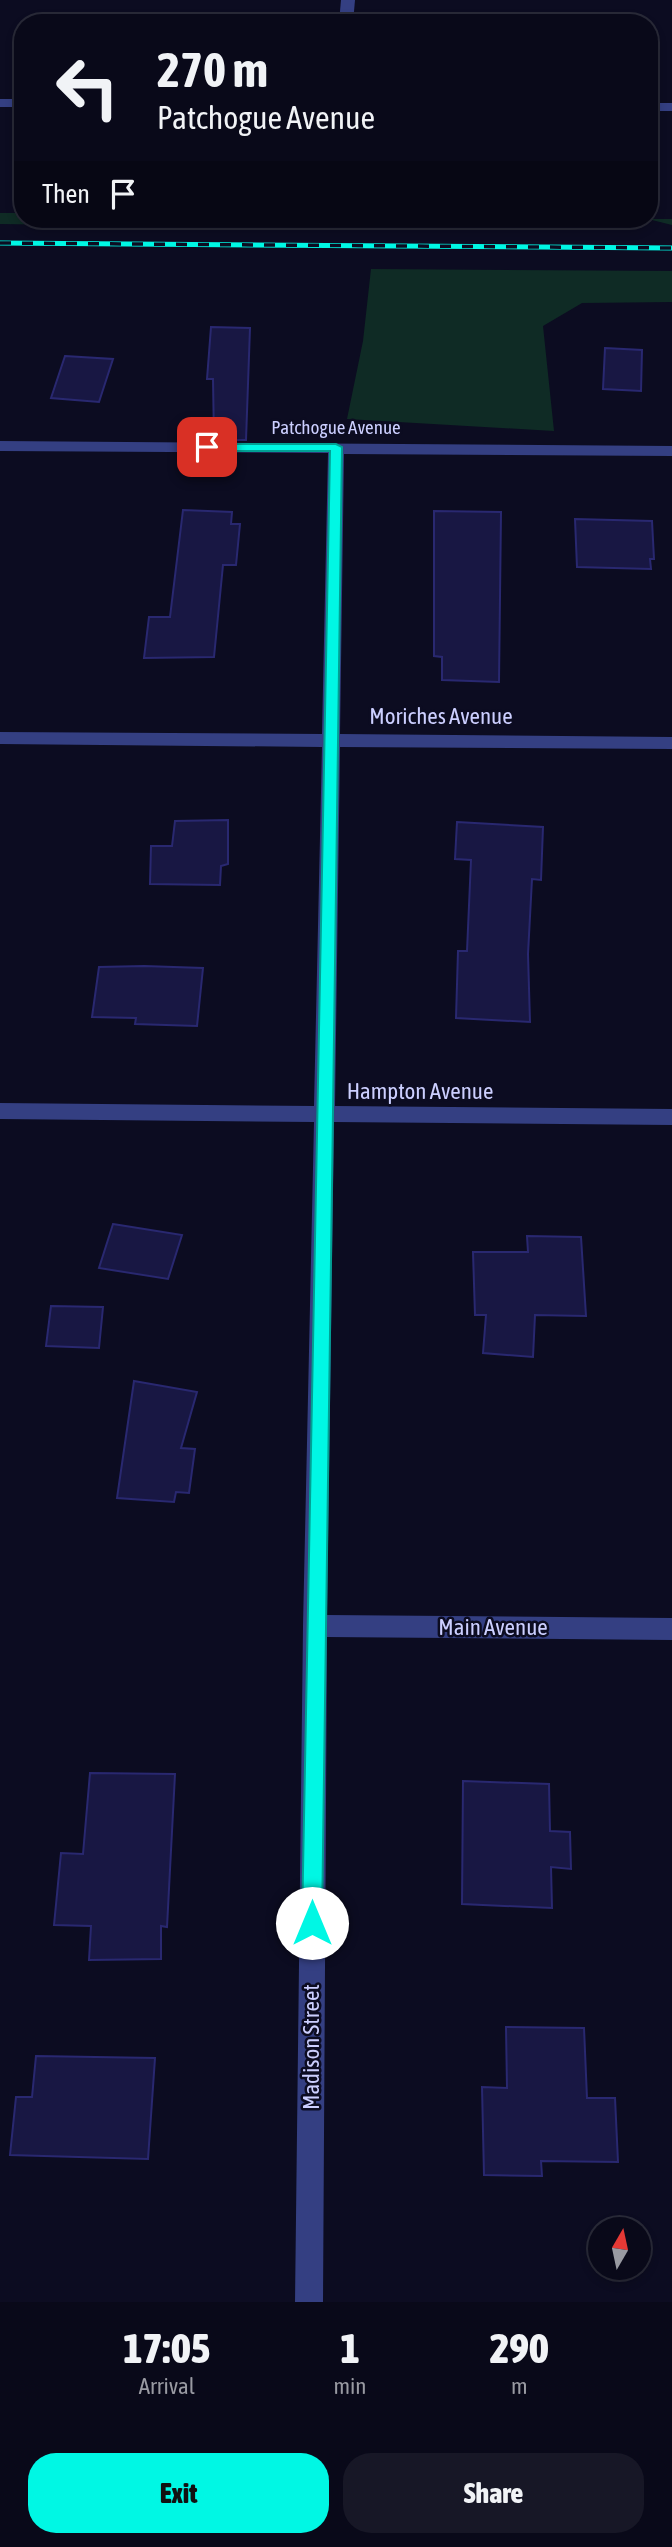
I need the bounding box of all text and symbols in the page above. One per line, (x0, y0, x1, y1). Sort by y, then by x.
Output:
text: 270 m (157, 41, 268, 97)
icon: left (42, 42, 133, 133)
text: Patchogue Avenue (157, 99, 375, 136)
icon: arrive (104, 175, 142, 213)
text: Then (42, 179, 90, 209)
street label: Patchogue Avenue (271, 416, 401, 438)
pin (177, 417, 237, 477)
icon: arrive (188, 428, 226, 466)
street label: Moriches Avenue (369, 703, 513, 729)
street label: Hampton Avenue (347, 1078, 493, 1104)
street label: Main Avenue (438, 1614, 548, 1640)
position arrow (275, 1886, 349, 1960)
street label: Madison Street (298, 1984, 324, 2110)
north arrow (588, 2217, 651, 2280)
map controls (588, 2217, 651, 2280)
text: 17:05 (123, 2324, 210, 2372)
text: 1 (340, 2324, 360, 2372)
text: 290 (490, 2324, 549, 2372)
text: Arrival (139, 2373, 195, 2399)
text: min (334, 2373, 367, 2399)
text: m (511, 2373, 528, 2399)
button: Exit (28, 2453, 329, 2533)
button: Share (343, 2453, 644, 2533)

